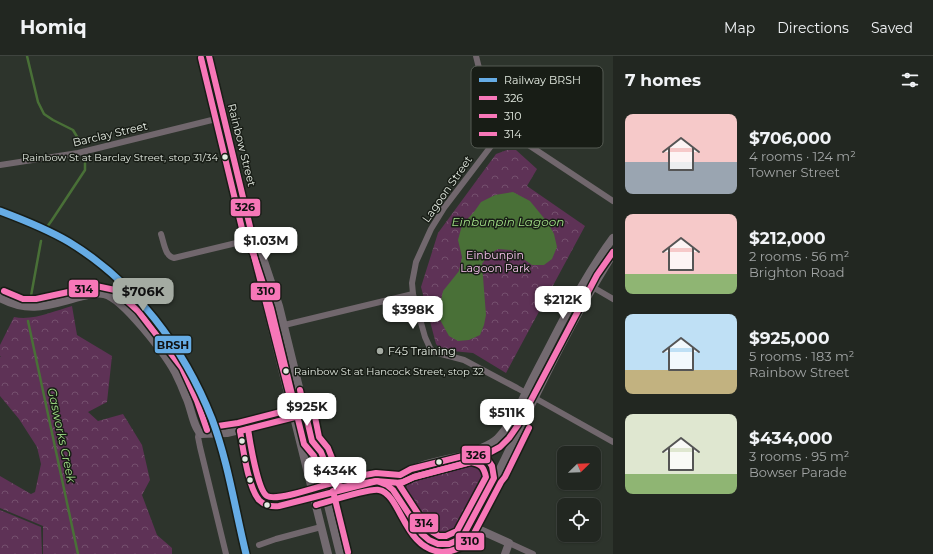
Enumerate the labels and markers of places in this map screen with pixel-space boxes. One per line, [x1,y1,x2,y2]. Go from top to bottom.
place label: Rainbow St at Barclay Street, stop 31/34 [22,151,218,164]
marker: Rainbow St at Barclay Street, stop 31/34 [220,152,230,162]
pin: $1.03M [233,227,299,261]
pin: $706K [115,278,171,312]
pin: $212K [535,286,591,320]
pin: $398K [385,296,441,330]
place label: F45 Training [388,344,456,358]
marker: F45 Training [375,346,385,356]
place label: Rainbow St at Hancock Street, stop 32 [294,365,484,378]
marker: Rainbow St at Hancock Street, stop 32 [281,366,291,376]
pin: $925K [279,393,335,427]
pin: $511K [479,399,535,433]
unlabelled marker [237,436,247,446]
unlabelled marker [240,454,250,464]
pin: $434K [307,457,363,491]
unlabelled marker [434,457,444,467]
unlabelled marker [245,475,255,485]
unlabelled marker [262,500,272,510]

